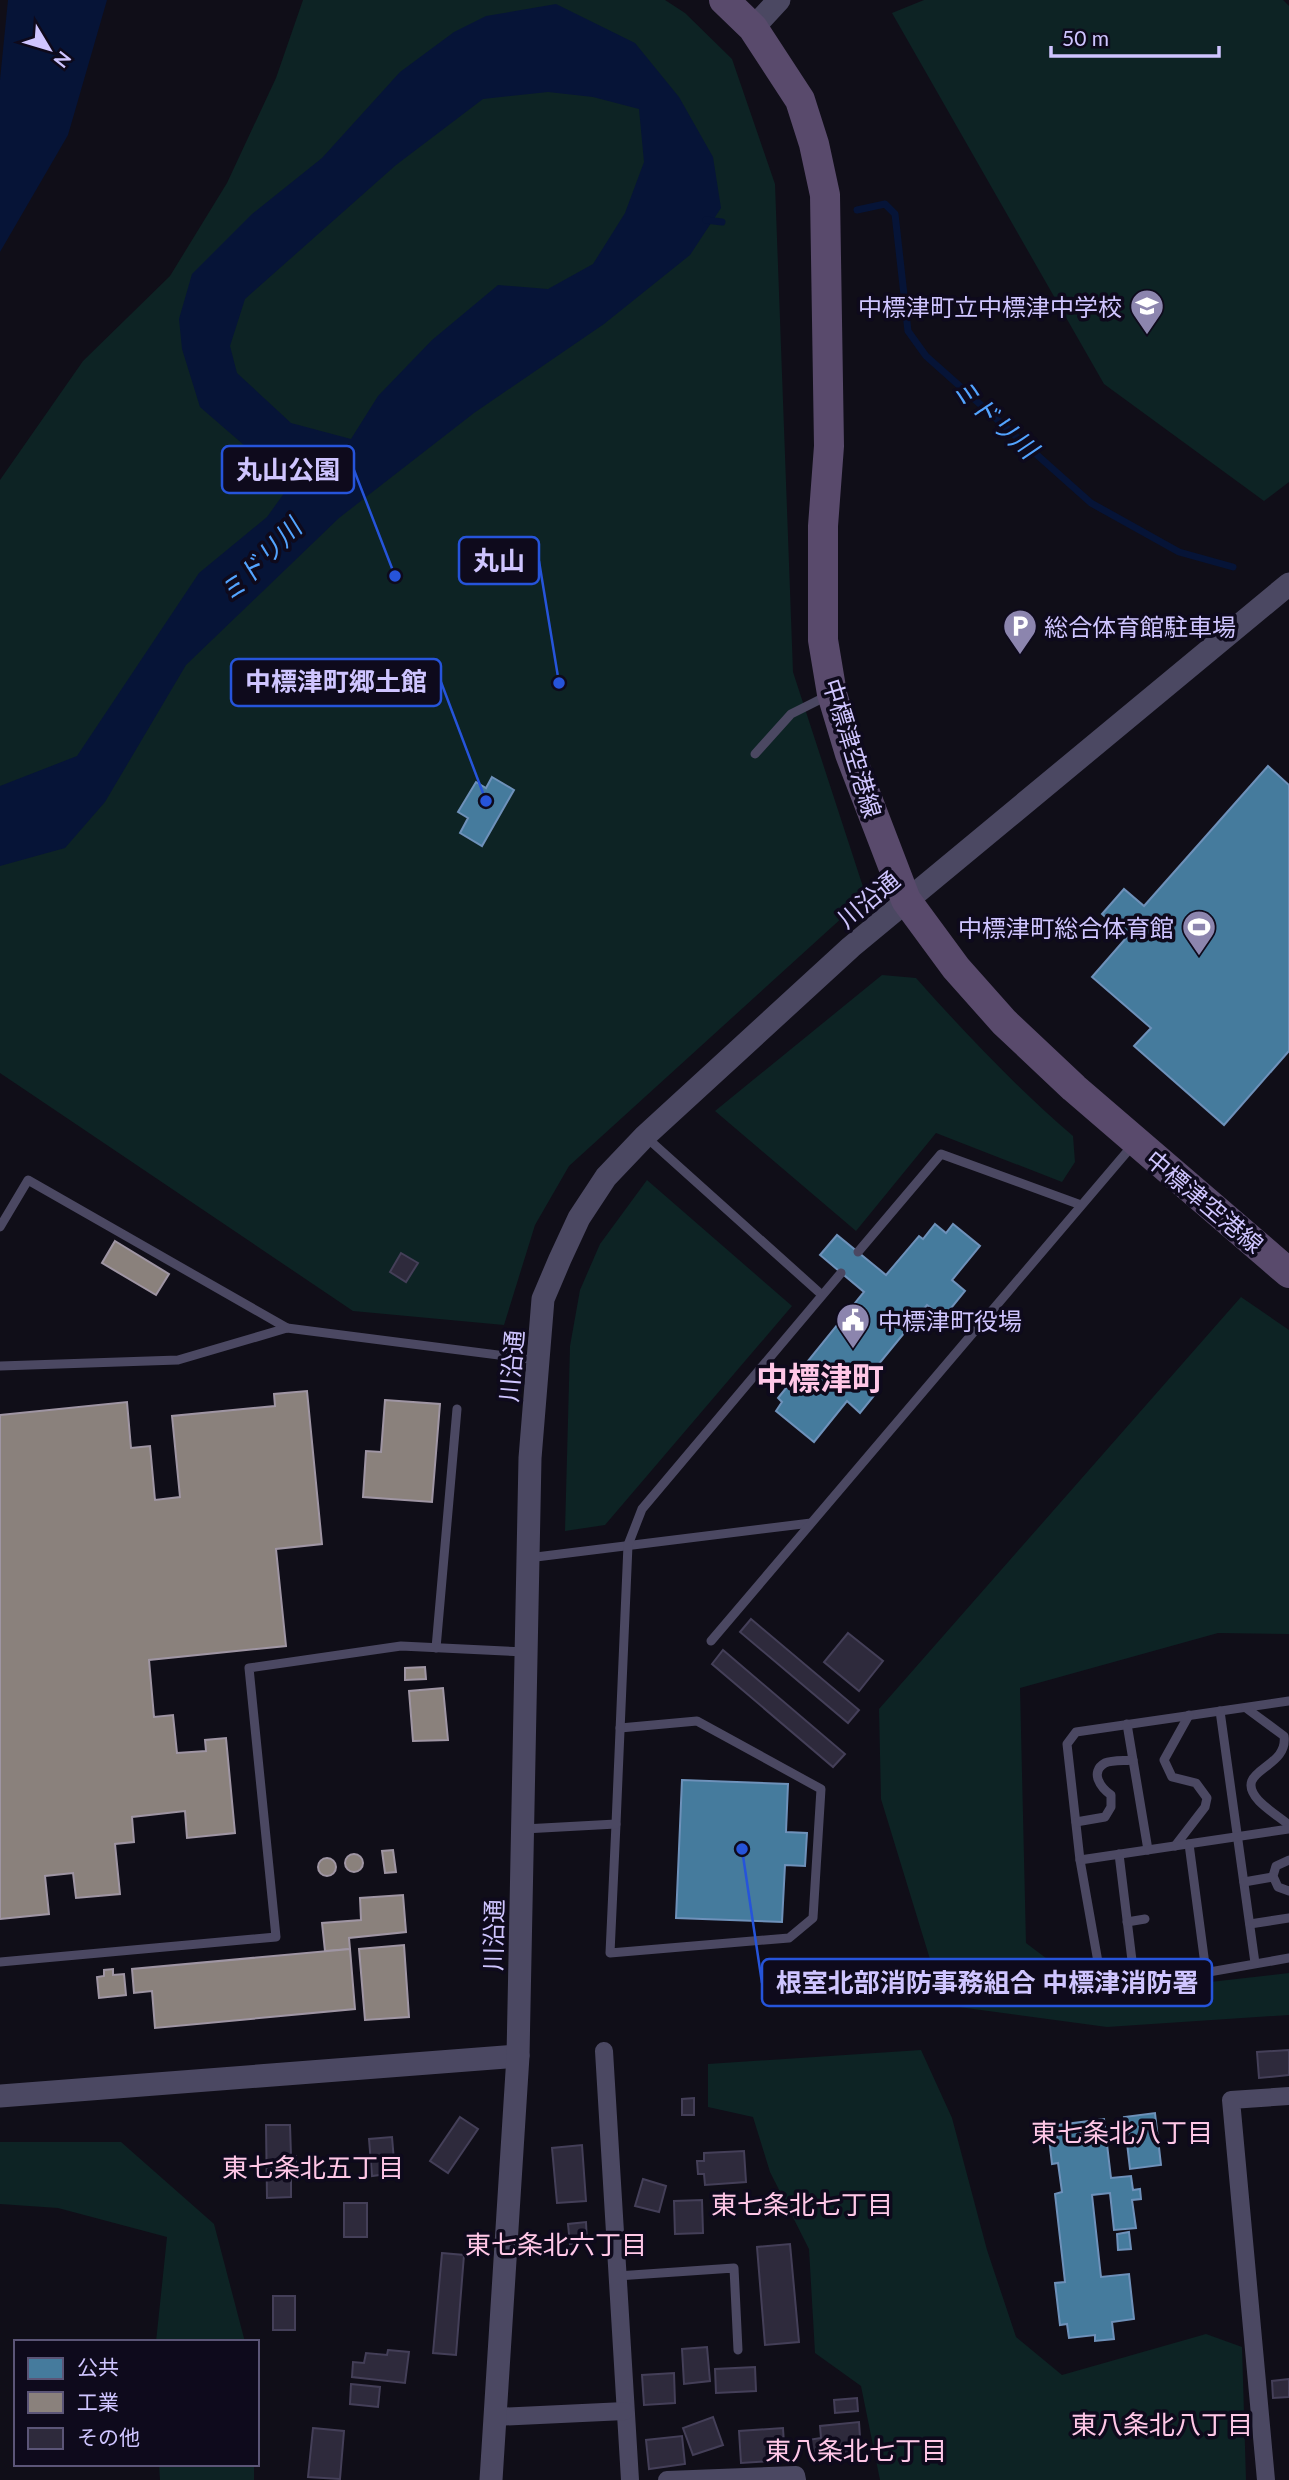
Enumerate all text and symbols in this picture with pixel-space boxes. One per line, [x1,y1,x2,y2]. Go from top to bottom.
north arrow [14,14,84,84]
scale bar [1051,14,1219,58]
text: 50 m [1062,25,1109,50]
text: N [49,47,76,73]
school or university icon: 中標津町立中標津中学校 [1128,287,1166,336]
place label: 中標津町立中標津中学校 [858,292,1122,321]
water label: ミドリ川 [946,371,1047,467]
callout: 丸山公園 [222,446,354,493]
text: 丸山公園 [236,453,340,485]
water label: ミドリ川 [212,509,310,609]
callout: 丸山 [459,537,539,584]
text: 丸山 [473,544,525,576]
parking icon: 総合体育館駐車場 [1001,607,1039,656]
place label: 総合体育館駐車場 [1044,612,1236,641]
callout: 中標津町郷土館 [231,659,441,706]
text: 中標津町郷土館 [245,665,427,697]
street label: 中標津空港線 [818,675,888,821]
street label: 川沿通 [831,865,905,933]
sports icon: 中標津町総合体育館 [1180,908,1218,957]
place label: 中標津町総合体育館 [958,913,1174,942]
street label: 中標津空港線 [1141,1144,1269,1258]
public building icon: 中標津町役場 [834,1301,872,1350]
place label: 中標津町役場 [878,1306,1022,1335]
street label: 川沿通 [493,1329,529,1403]
district label: 中標津町 [756,1358,884,1397]
street label: 川沿通 [478,1899,508,1971]
callout: 根室北部消防事務組合 中標津消防署 [762,1959,1212,2006]
text: 根室北部消防事務組合 中標津消防署 [776,1966,1198,1998]
district label: 東七条北八丁目 [1031,2116,1213,2148]
district label: 東七条北五丁目 [222,2151,404,2183]
district label: 東七条北七丁目 [711,2188,893,2220]
district label: 東七条北六丁目 [465,2228,647,2260]
legend [14,2340,259,2466]
text: 公共 [77,2354,119,2379]
text: 工業 [77,2389,119,2414]
district label: 東八条北八丁目 [1071,2408,1253,2440]
text: その他 [77,2424,140,2449]
district label: 東八条北七丁目 [765,2434,947,2466]

